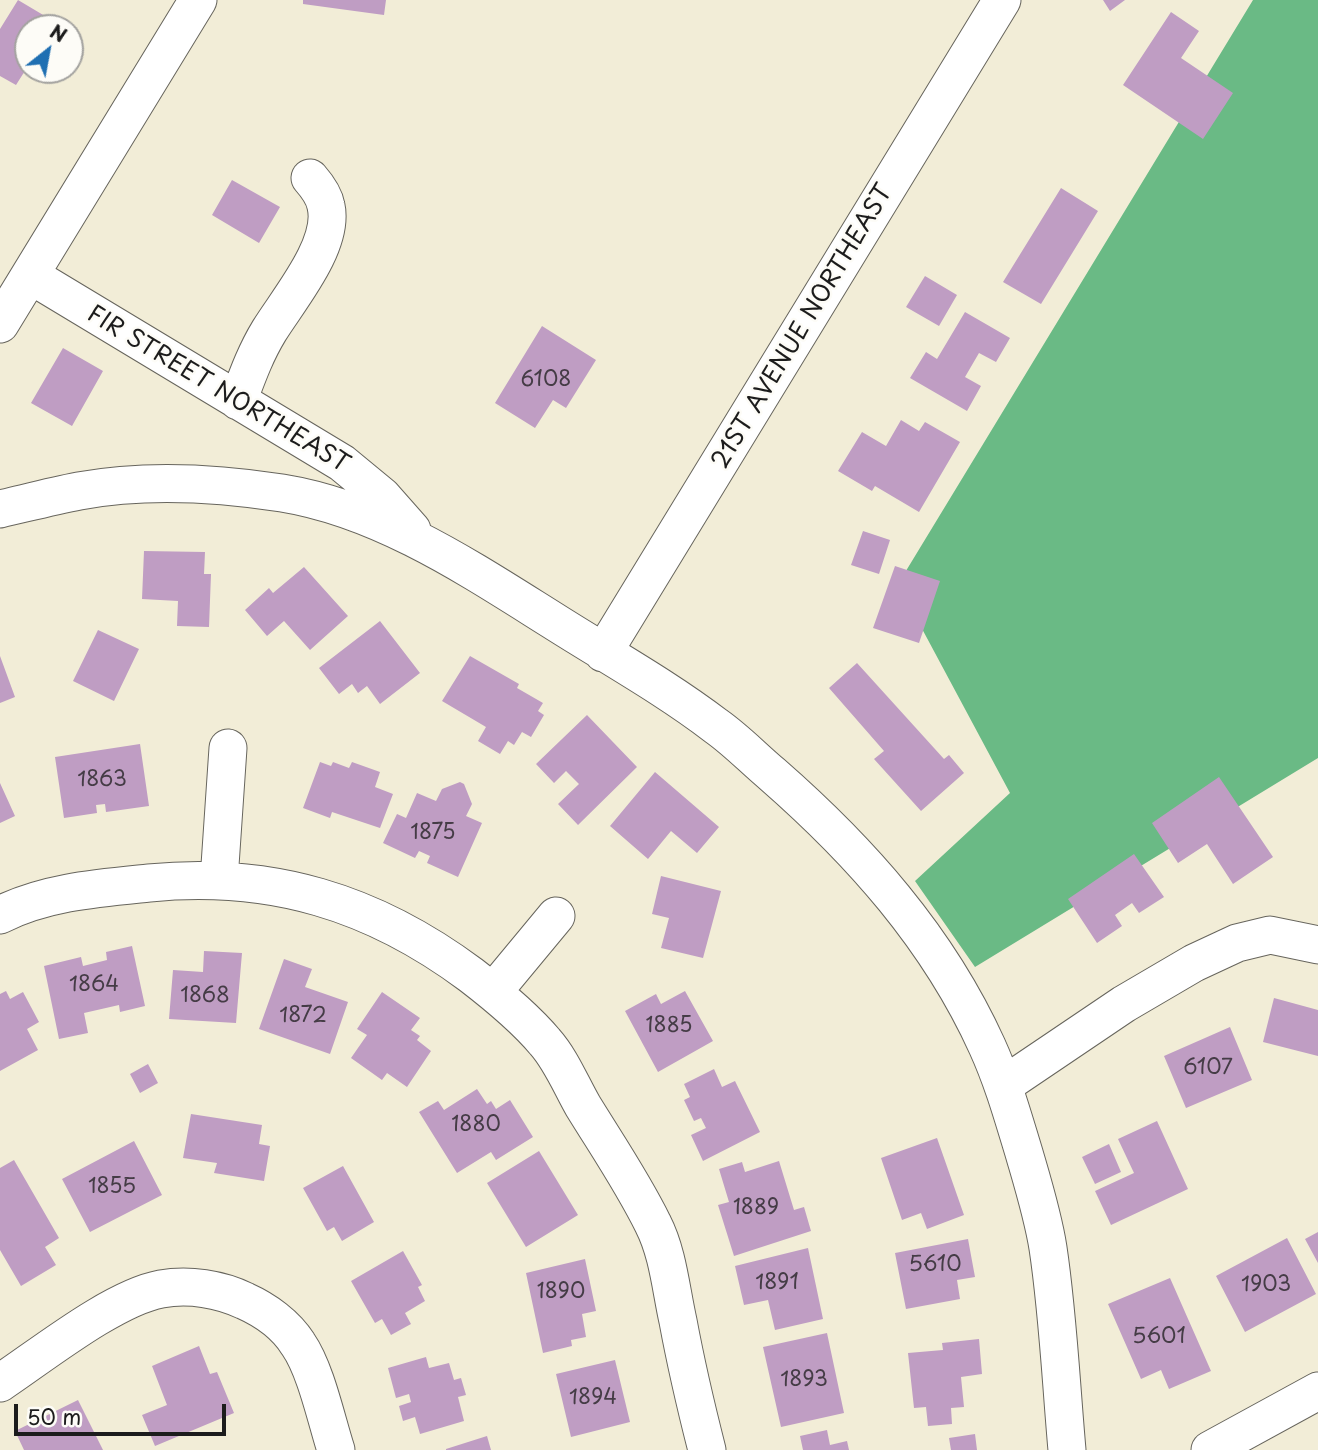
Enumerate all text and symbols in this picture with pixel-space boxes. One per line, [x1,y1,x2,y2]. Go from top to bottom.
north arrow [14,14,84,84]
text: N [45,17,72,49]
street label: 21ST AVENUE NORTHEAST [707,180,899,474]
street label: FIR STREET NORTHEAST [82,300,354,480]
house number: 6108 [521,367,571,393]
house number: 1863 [77,767,127,793]
house number: 1875 [410,820,456,846]
house number: 1864 [69,972,119,998]
house number: 1868 [180,983,230,1009]
house number: 1872 [279,1003,327,1029]
house number: 1885 [646,1013,692,1039]
house number: 6107 [1183,1055,1233,1081]
house number: 1880 [451,1112,501,1138]
house number: 1855 [88,1174,136,1200]
house number: 1889 [733,1195,779,1221]
house number: 5610 [908,1252,962,1278]
house number: 1891 [755,1270,799,1296]
house number: 1903 [1241,1272,1291,1298]
house number: 1890 [537,1279,585,1305]
house number: 5601 [1132,1324,1186,1350]
house number: 1893 [780,1367,828,1393]
house number: 1894 [569,1385,617,1411]
scale bar [18,1390,229,1434]
text: 50 m [27,1400,81,1432]

